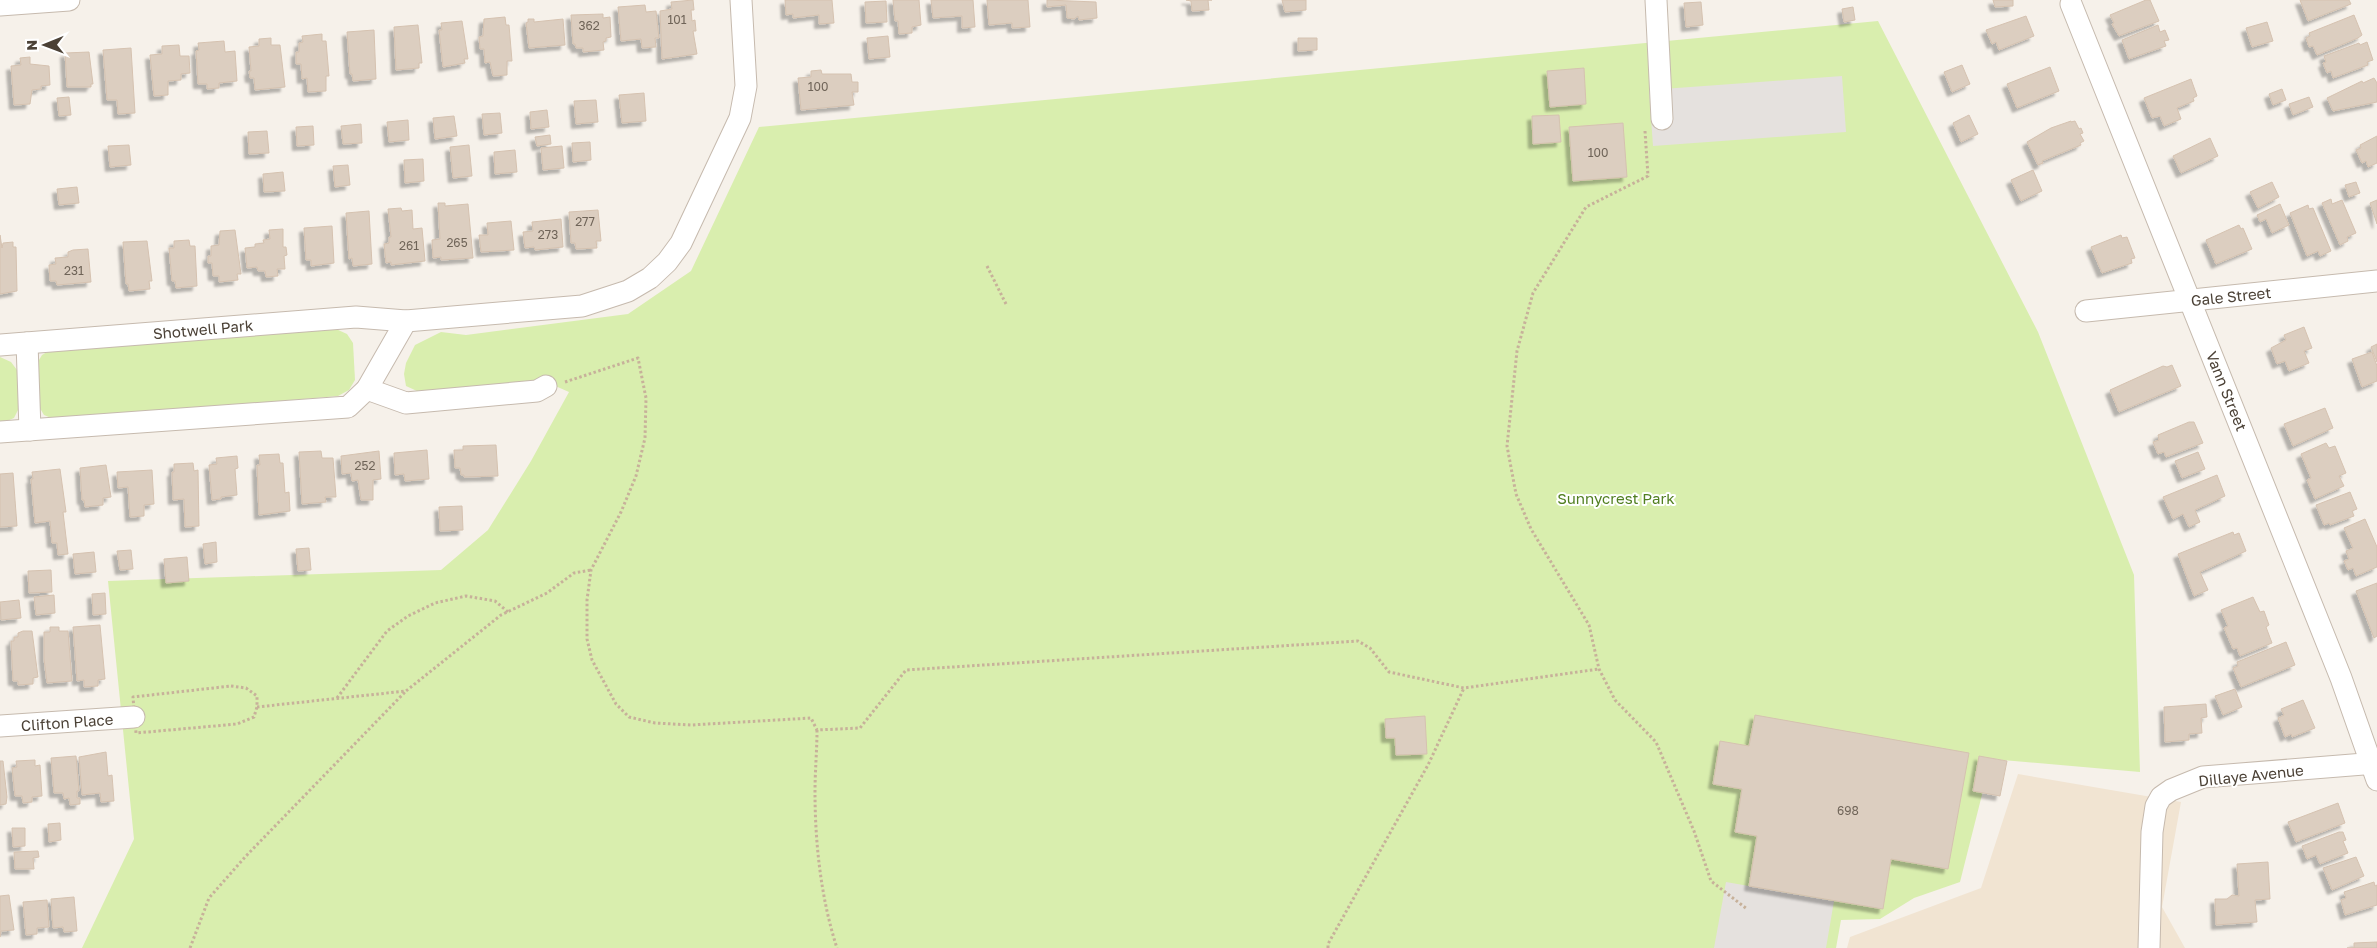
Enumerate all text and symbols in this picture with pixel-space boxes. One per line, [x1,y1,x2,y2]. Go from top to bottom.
house number: 101 [667,12,687,27]
house number: 362 [578,18,600,33]
north arrow [20,20,70,70]
text: N [23,40,40,51]
house number: 100 [808,79,828,94]
house number: 100 [1588,145,1608,160]
house number: 277 [575,214,595,229]
house number: 273 [538,227,558,242]
house number: 265 [446,235,468,250]
house number: 261 [399,238,419,253]
house number: 231 [64,263,84,278]
street label: Gale Street [2190,283,2272,309]
street label: Shotwell Park [152,316,254,342]
street label: Vann Street [2203,349,2251,433]
house number: 252 [355,458,375,473]
park label: Sunnycrest Park [1557,489,1675,507]
street label: Clifton Place [20,710,114,734]
street label: Dillaye Avenue [2197,760,2305,789]
house number: 698 [1837,803,1859,818]

